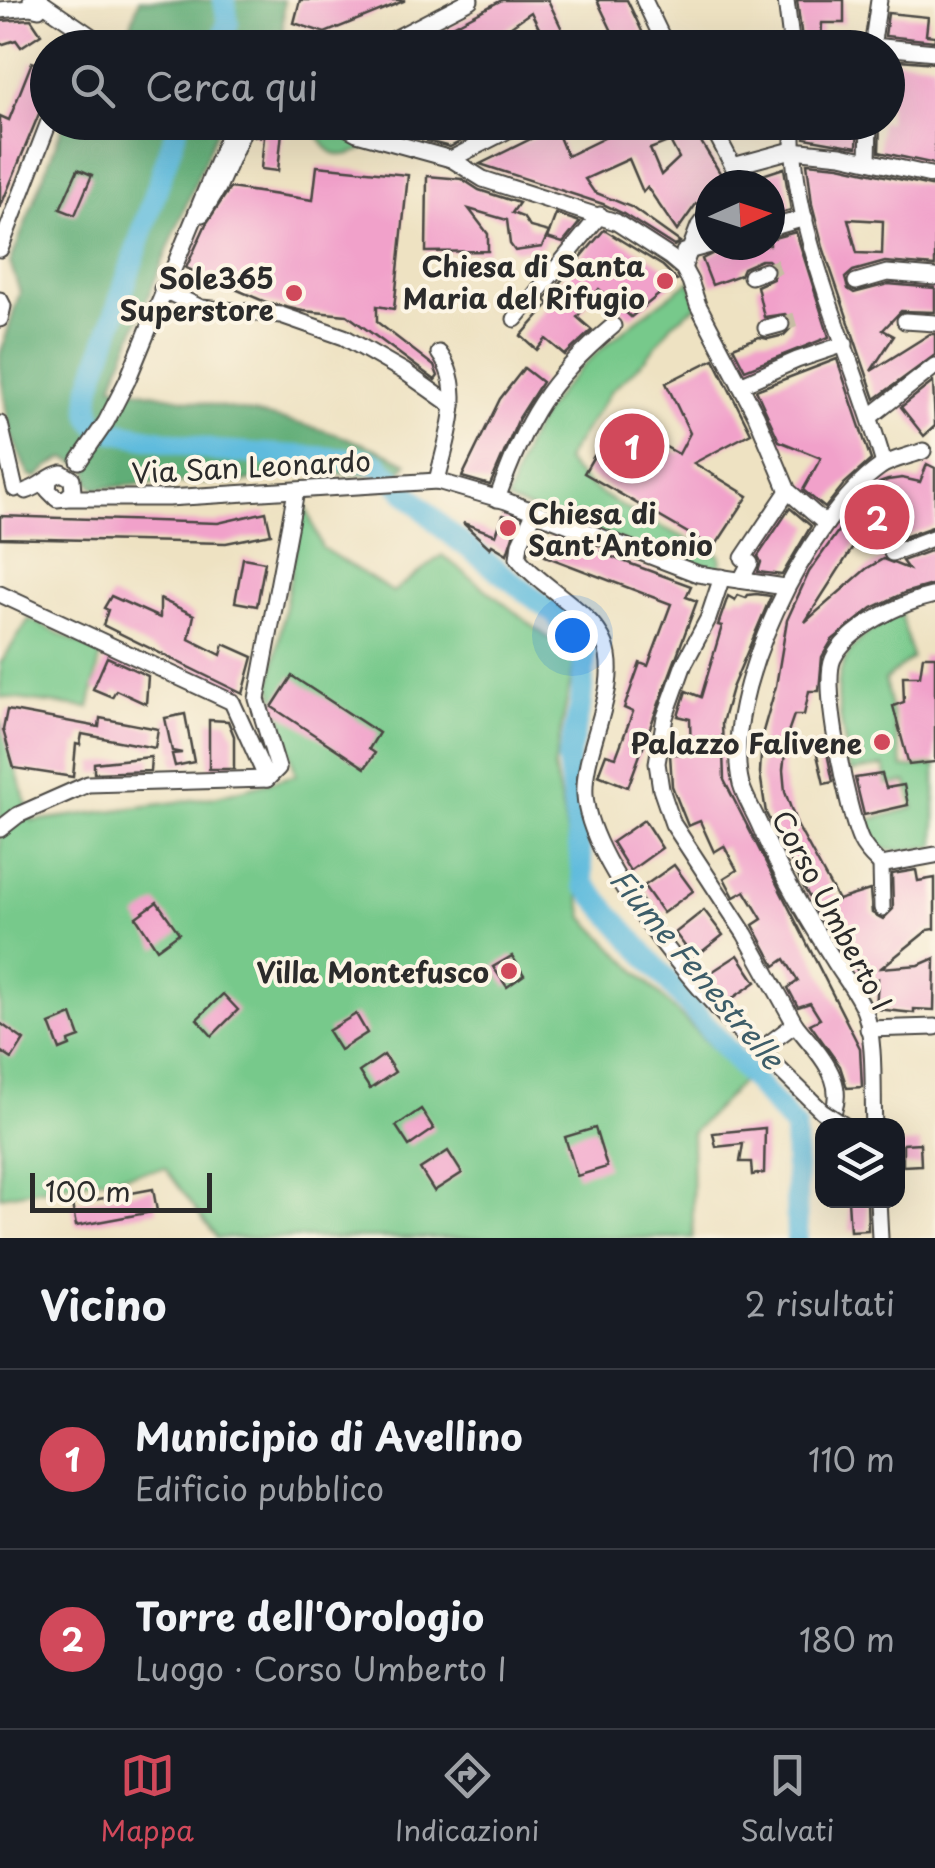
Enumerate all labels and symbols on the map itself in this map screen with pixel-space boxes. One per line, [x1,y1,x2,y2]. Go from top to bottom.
north arrow [695,170,785,260]
place label: Chiesa di Santa Maria del Rifugio [403,244,645,319]
place label: Sole365 Superstore [120,256,274,331]
marker: Chiesa di Santa Maria del Rifugio [654,270,676,292]
marker: Sole365 Superstore [283,282,305,304]
pin: 1 [600,408,664,484]
street label: Via San Leonardo [130,438,372,494]
pin: 2 [844,480,910,554]
place label: Chiesa di Sant'Antonio [528,491,713,566]
marker: Chiesa di Sant'Antonio [497,517,519,539]
your location [547,610,598,661]
place label: Palazzo Falivene [631,721,862,764]
marker: Palazzo Falivene [871,731,893,753]
street label: Corso Umberto I [762,802,904,1018]
water label: Fiume Fenestrelle [600,858,797,1079]
place label: Villa Montefusco [256,950,489,993]
marker: Villa Montefusco [498,960,520,982]
scale bar [30,1168,212,1212]

